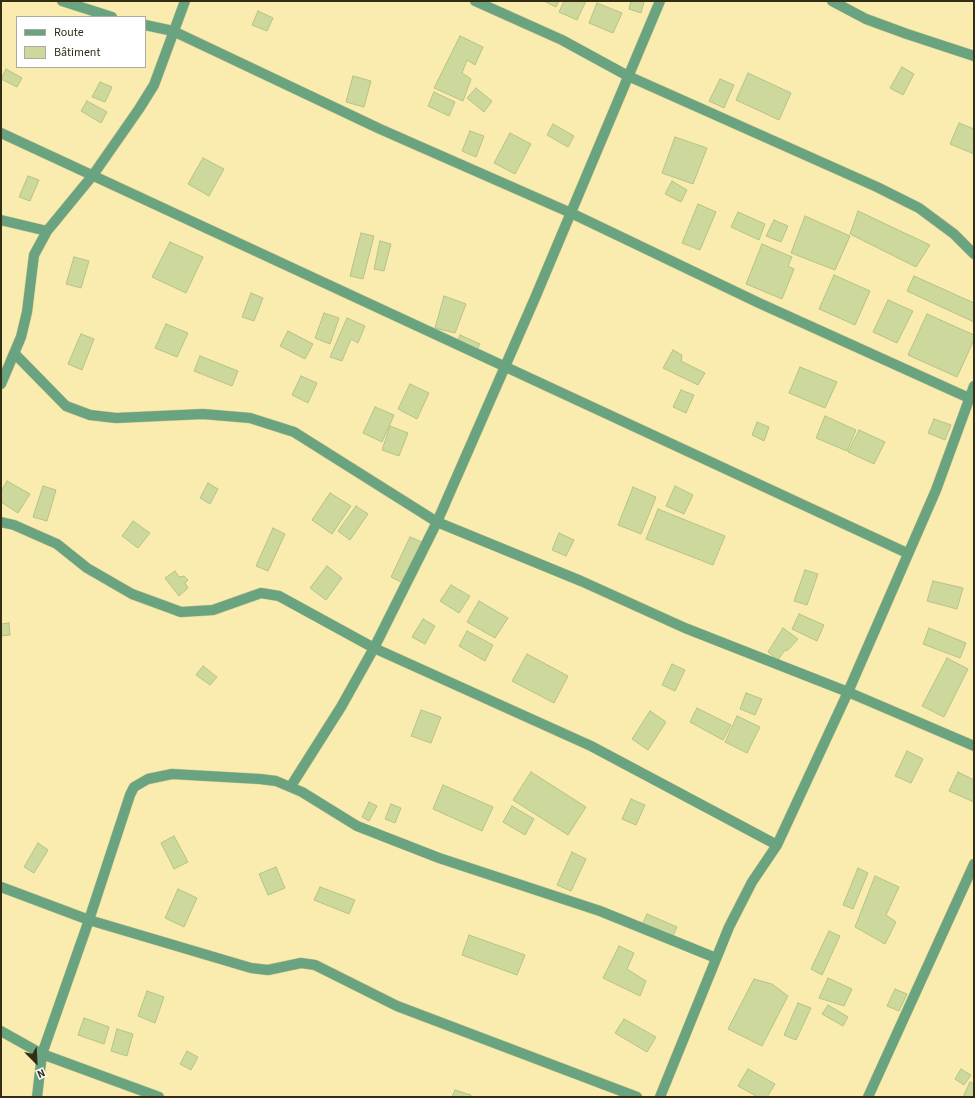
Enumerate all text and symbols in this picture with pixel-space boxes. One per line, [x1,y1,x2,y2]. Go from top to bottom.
legend [16,16,146,68]
text: Route [54,24,84,41]
text: Bâtiment [54,44,100,61]
north arrow [16,1042,56,1082]
text: N [35,1065,47,1082]

